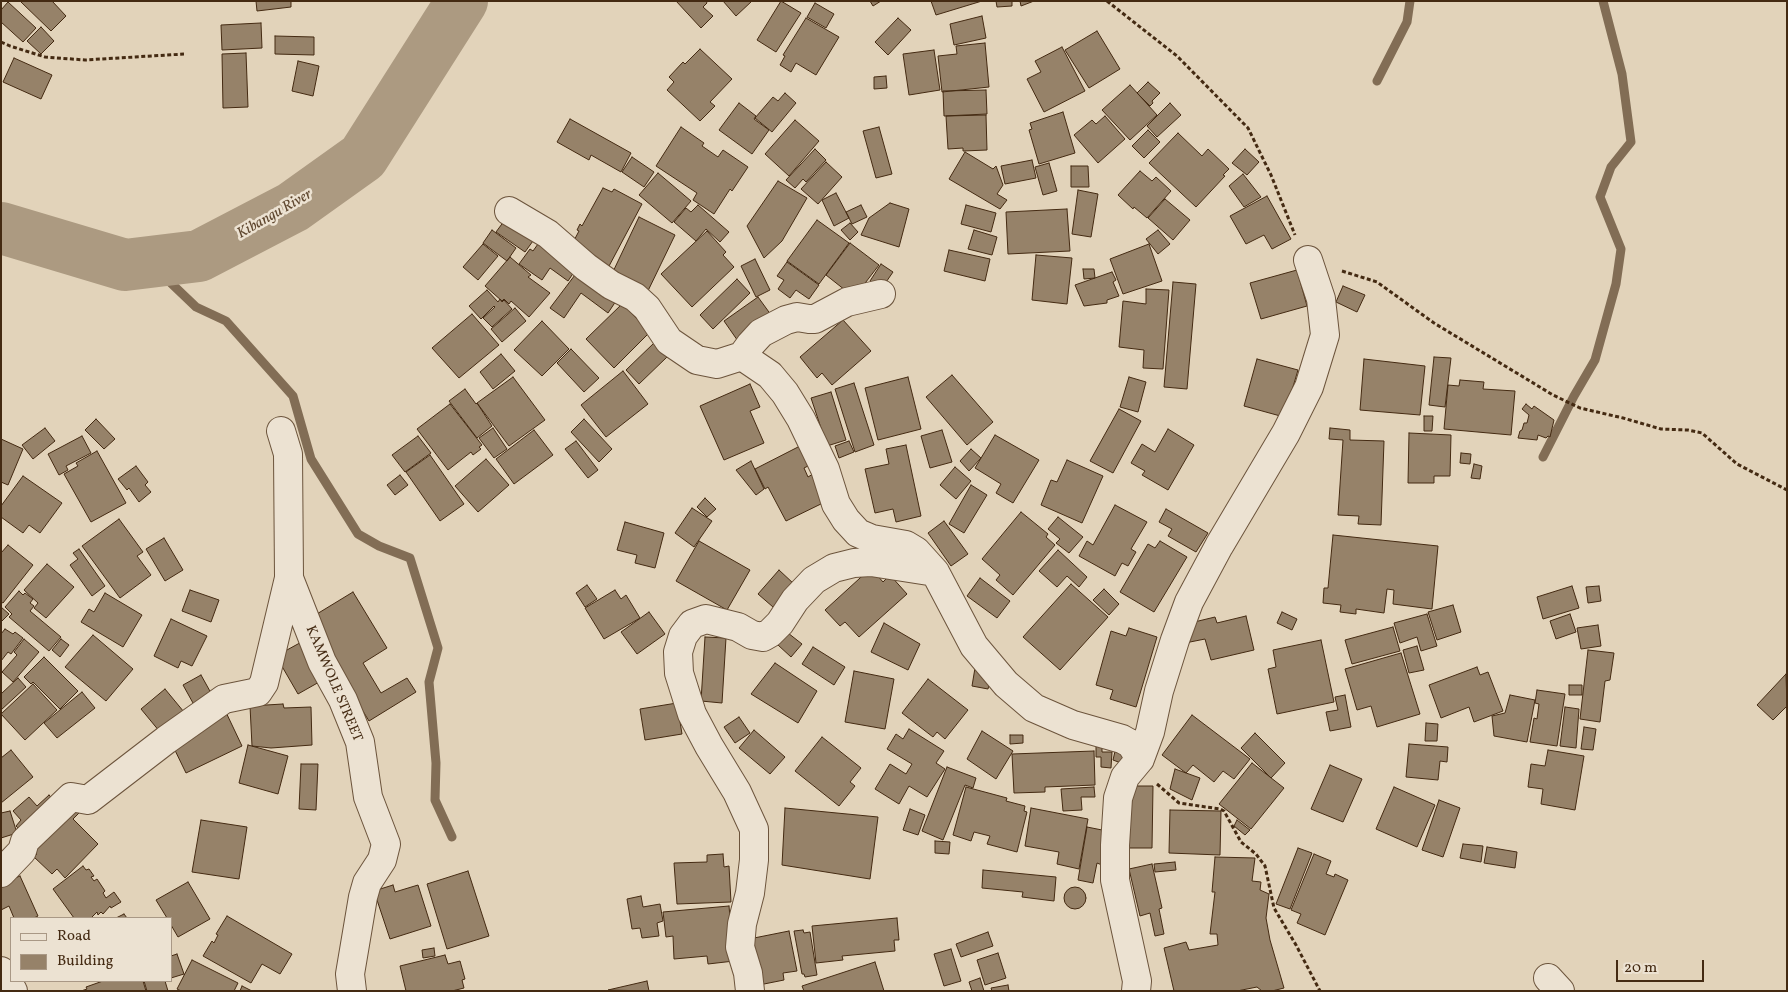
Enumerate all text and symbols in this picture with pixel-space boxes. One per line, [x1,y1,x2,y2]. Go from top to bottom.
water label: Kibangu River [234,186,316,244]
street label: KAMWOLE STREET [301,623,365,745]
legend [10,917,172,982]
text: Road [57,926,91,947]
scale bar [1618,950,1706,982]
text: Building [57,951,113,972]
text: 20 m [1624,958,1657,979]

